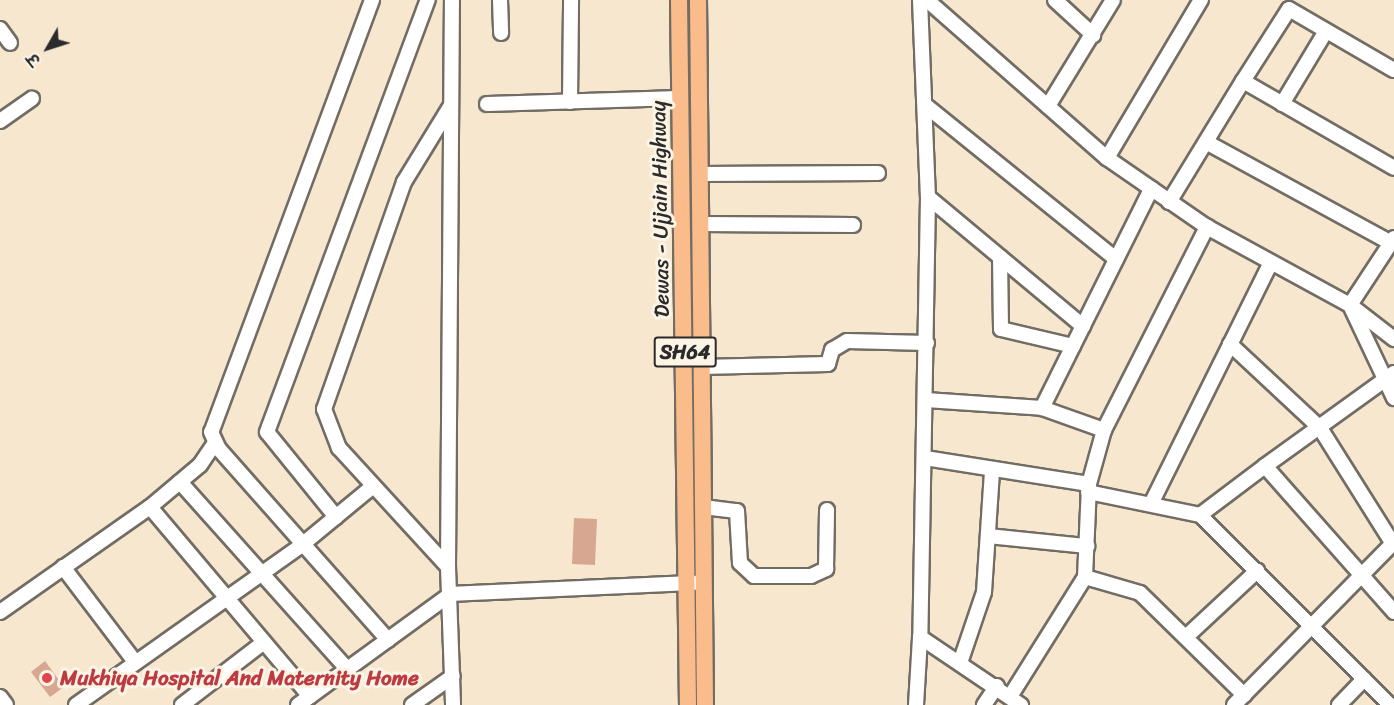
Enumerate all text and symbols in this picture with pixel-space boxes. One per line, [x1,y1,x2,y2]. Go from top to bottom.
north arrow [18,18,78,78]
text: उ [19,46,48,73]
street label: Dewas - Ujjain Highway [646,100,674,318]
road number: SH64 [654,335,716,369]
place label: Mukhiya Hospital And Maternity Home [60,665,419,691]
marker: Mukhiya Hospital And Maternity Home [38,669,56,687]

